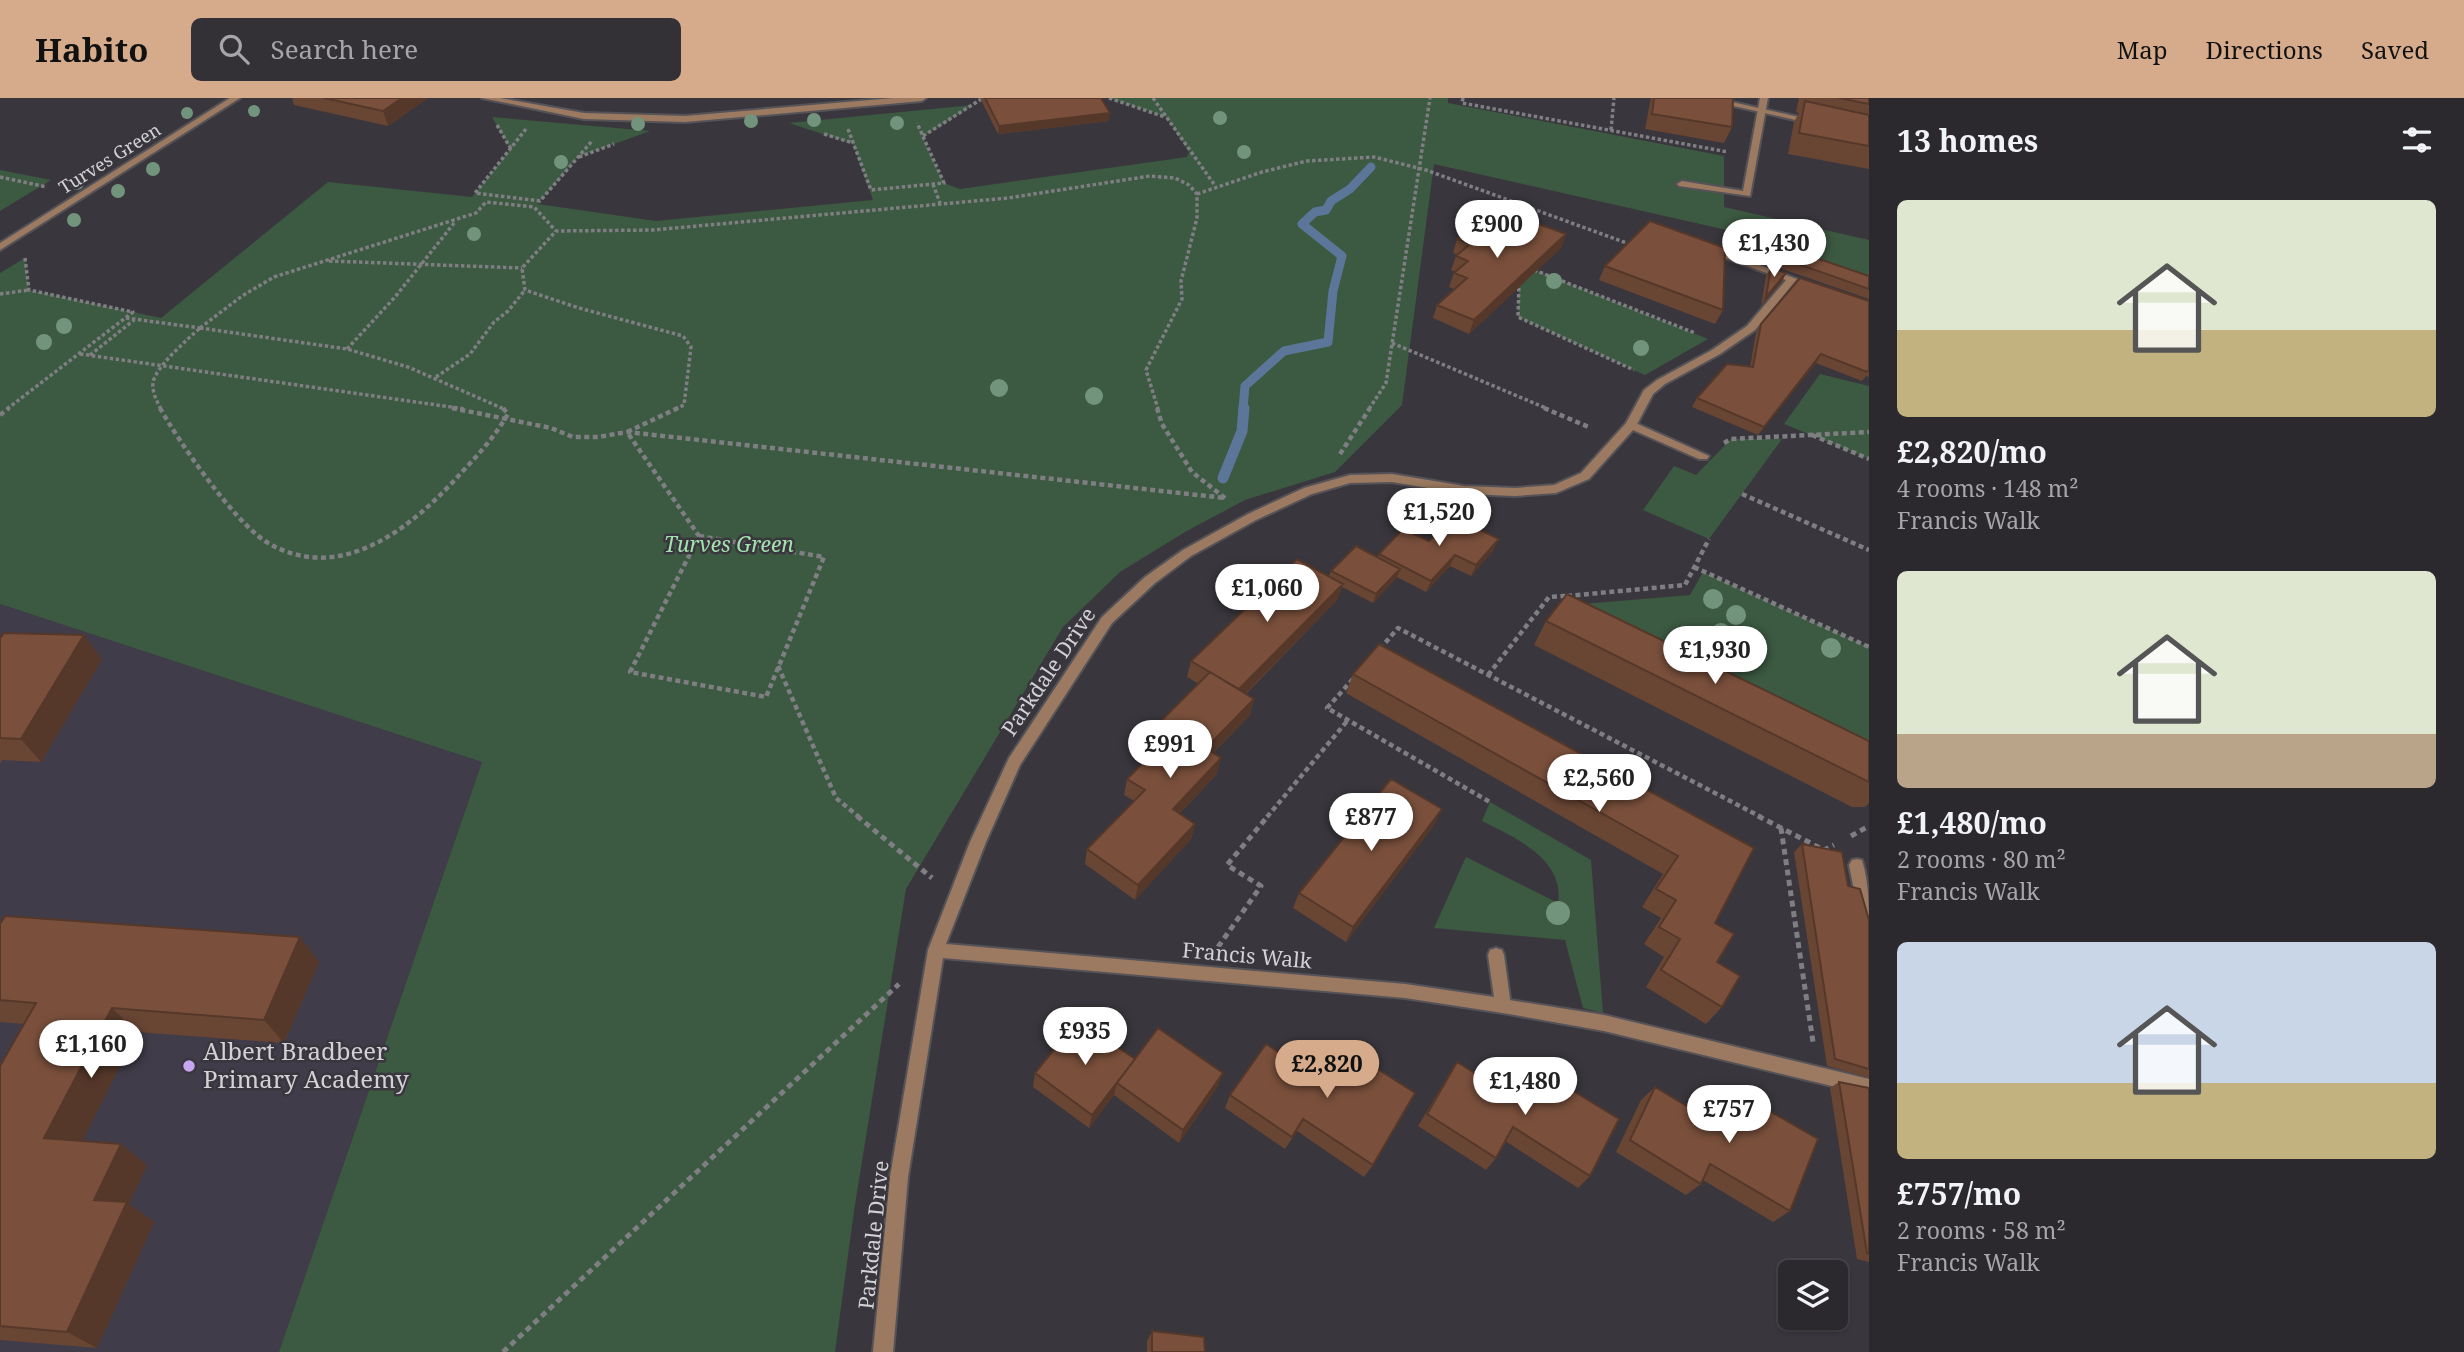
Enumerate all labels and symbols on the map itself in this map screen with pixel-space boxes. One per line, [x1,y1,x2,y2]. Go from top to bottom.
street label: Turves Green [54,117,165,199]
pin: £900 [1456,200,1538,260]
pin: £1,430 [1717,220,1831,279]
pin: £1,520 [1382,489,1496,548]
park label: Turves Green [664,530,794,558]
pin: £1,060 [1210,564,1324,624]
street label: Parkdale Drive [995,602,1102,741]
pin: £1,930 [1658,626,1772,686]
pin: £991 [1129,720,1211,780]
pin: £2,560 [1542,754,1656,814]
pin: £877 [1330,794,1412,853]
street label: Francis Walk [1181,935,1314,975]
pin: £935 [1044,1007,1126,1067]
pin: £1,160 [34,1020,148,1080]
place label: Albert Bradbeer Primary Academy [203,1034,409,1095]
pin: £2,820 [1270,1040,1384,1100]
marker: Albert Bradbeer Primary Academy [181,1058,197,1074]
pin: £1,480 [1468,1058,1582,1117]
pin: £757 [1688,1086,1770,1145]
street label: Parkdale Drive [851,1159,895,1311]

